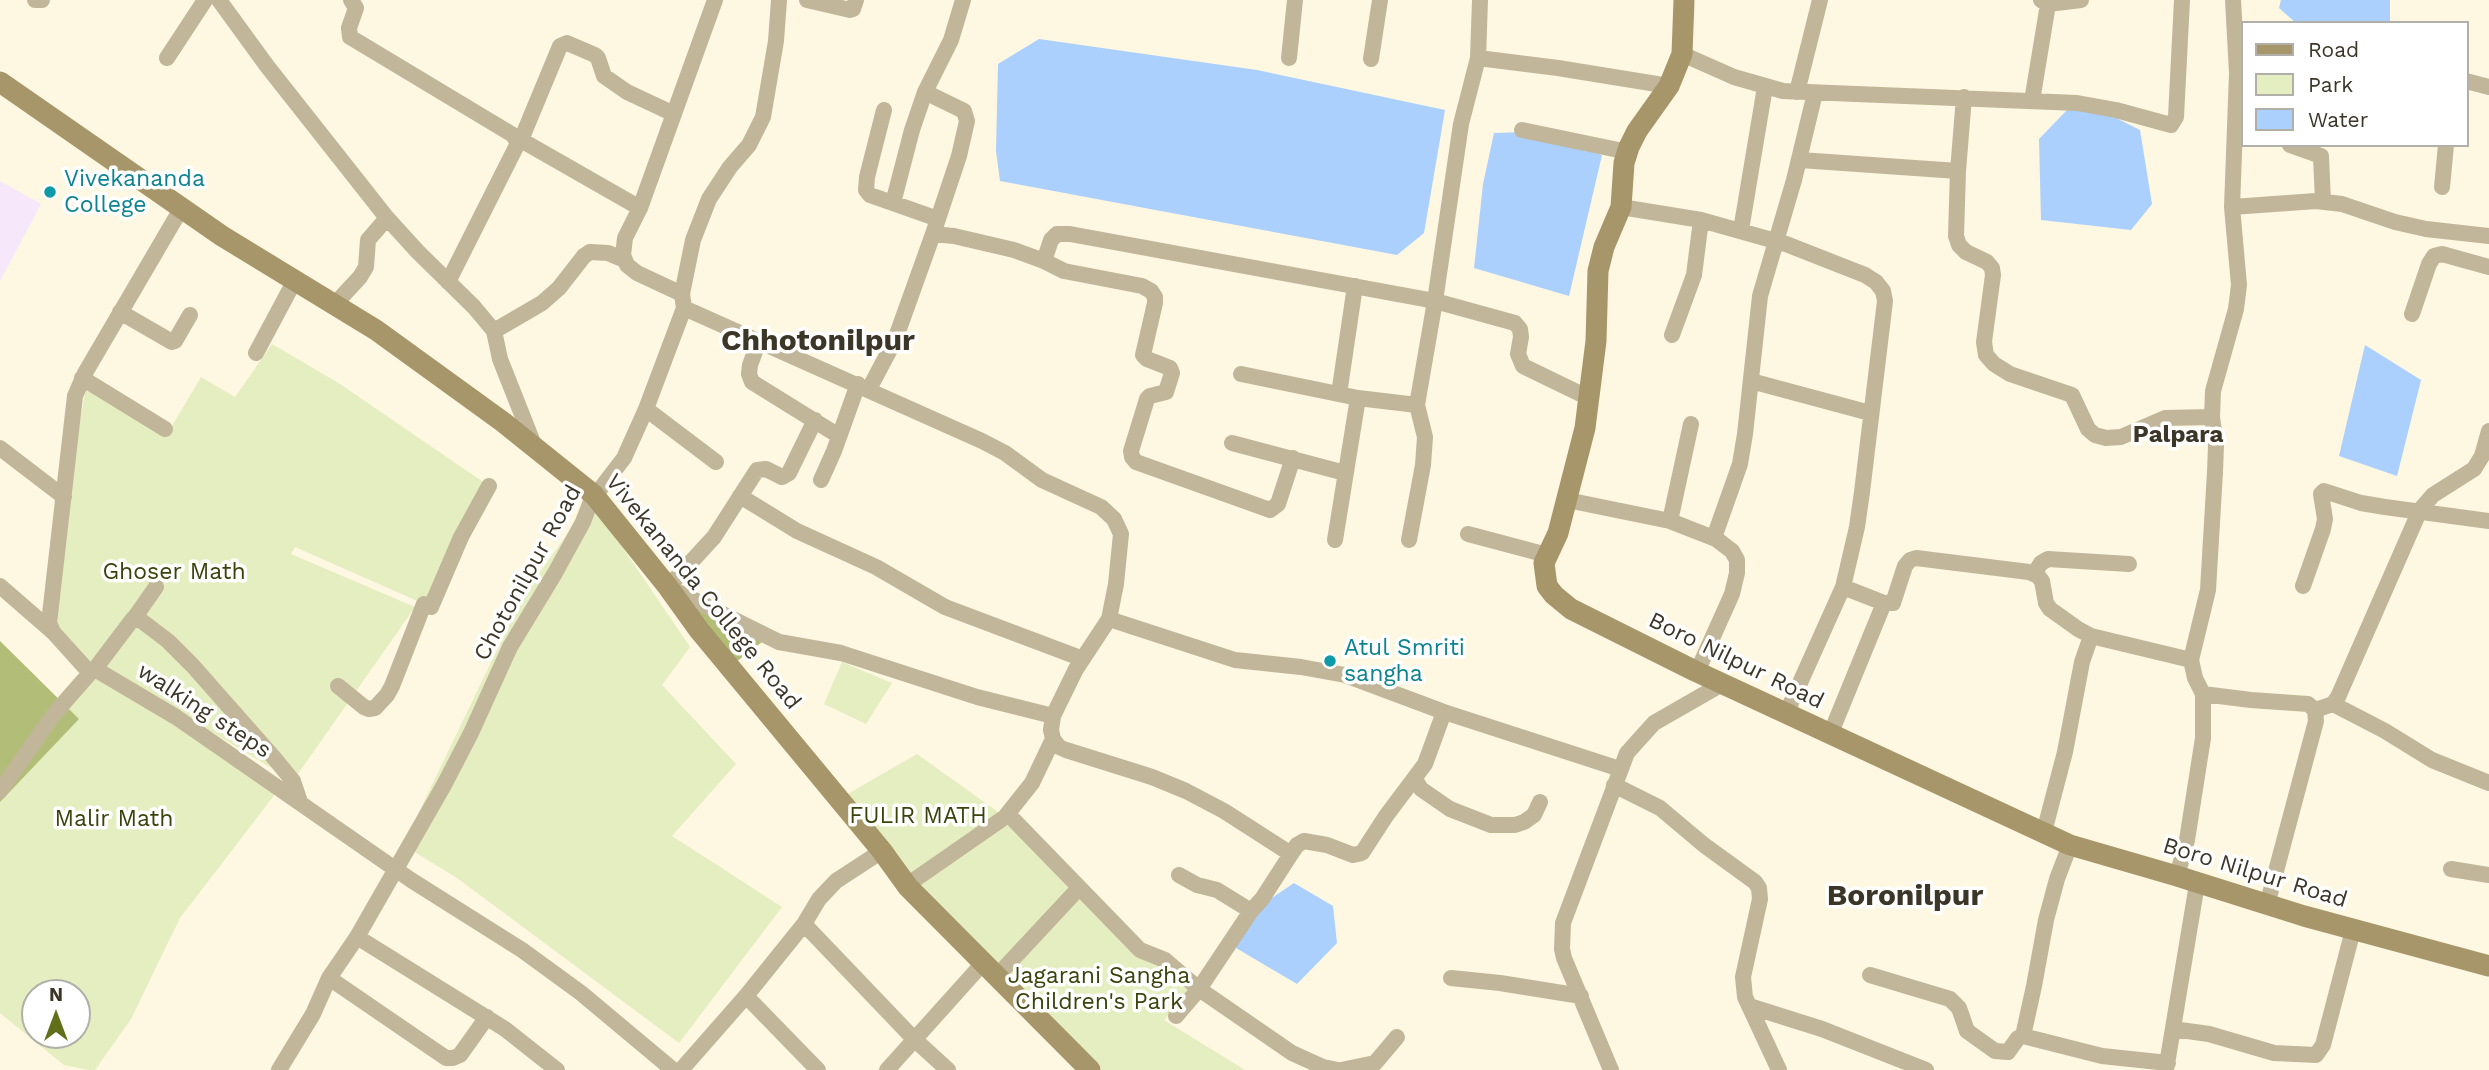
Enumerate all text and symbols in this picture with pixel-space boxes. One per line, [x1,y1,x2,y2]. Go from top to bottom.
legend [2240,21,2468,147]
text: Road [2308,37,2359,62]
text: Park [2308,72,2353,97]
text: Water [2308,107,2368,132]
place label: Vivekananda College [64,165,205,219]
marker: Vivekananda College [42,184,58,200]
district label: Chhotonilpur [721,323,915,359]
district label: Palpara [2133,421,2223,449]
street label: Vivekananda College Road [599,469,807,715]
street label: Chotonilpur Road [468,480,588,666]
park label: Ghoser Math [102,558,246,586]
street label: Boro Nilpur Road [1644,607,1828,715]
place label: Atul Smriti sangha [1344,634,1465,688]
marker: Atul Smriti sangha [1322,653,1338,669]
street label: walking steps [132,657,276,765]
park label: FULIR MATH [849,802,987,830]
park label: Malir Math [55,805,173,833]
street label: Boro Nilpur Road [2159,832,2351,914]
district label: Boronilpur [1827,878,1983,914]
park label: Jagarani Sangha Children's Park [1008,962,1190,1016]
north arrow [21,979,91,1049]
text: N [49,983,63,1006]

